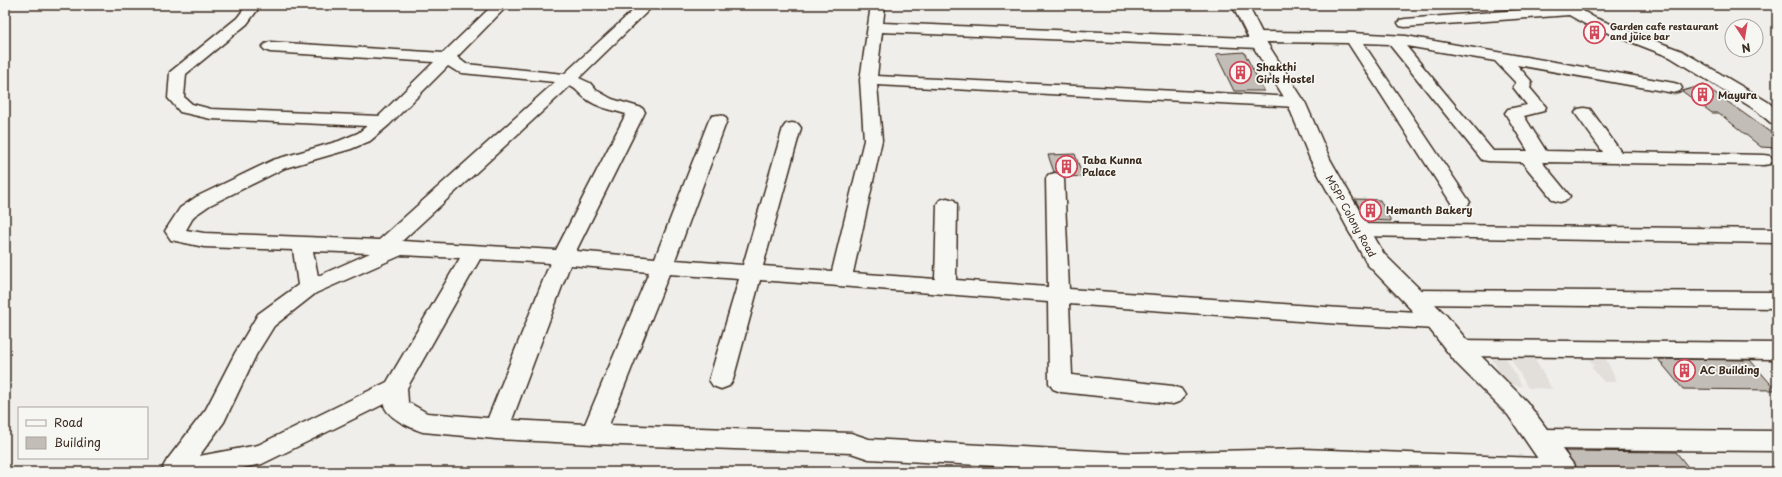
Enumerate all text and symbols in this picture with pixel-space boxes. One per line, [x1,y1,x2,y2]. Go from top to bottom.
north arrow [1724,18,1764,58]
building icon: Garden cafe restaurant and juice bar [1582,19,1608,45]
place label: Garden cafe restaurant and juice bar [1610,19,1719,43]
text: N [1740,39,1752,58]
place label: Shakthi Girls Hostel [1256,59,1314,86]
building icon: Shakthi Girls Hostel [1227,60,1253,86]
building icon: Mayura [1689,82,1715,108]
place label: Mayura [1718,87,1758,102]
place label: Taba Kunna Palace [1082,152,1142,179]
building icon: Taba Kunna Palace [1053,153,1079,179]
street label: MSPP Colony Road [1323,172,1380,260]
building icon: Hemanth Bakery [1357,197,1383,223]
place label: Hemanth Bakery [1386,202,1472,217]
building icon: AC Building [1671,357,1697,383]
place label: AC Building [1700,362,1759,377]
legend [18,407,148,459]
text: Road [54,413,83,431]
text: Building [54,433,101,451]

